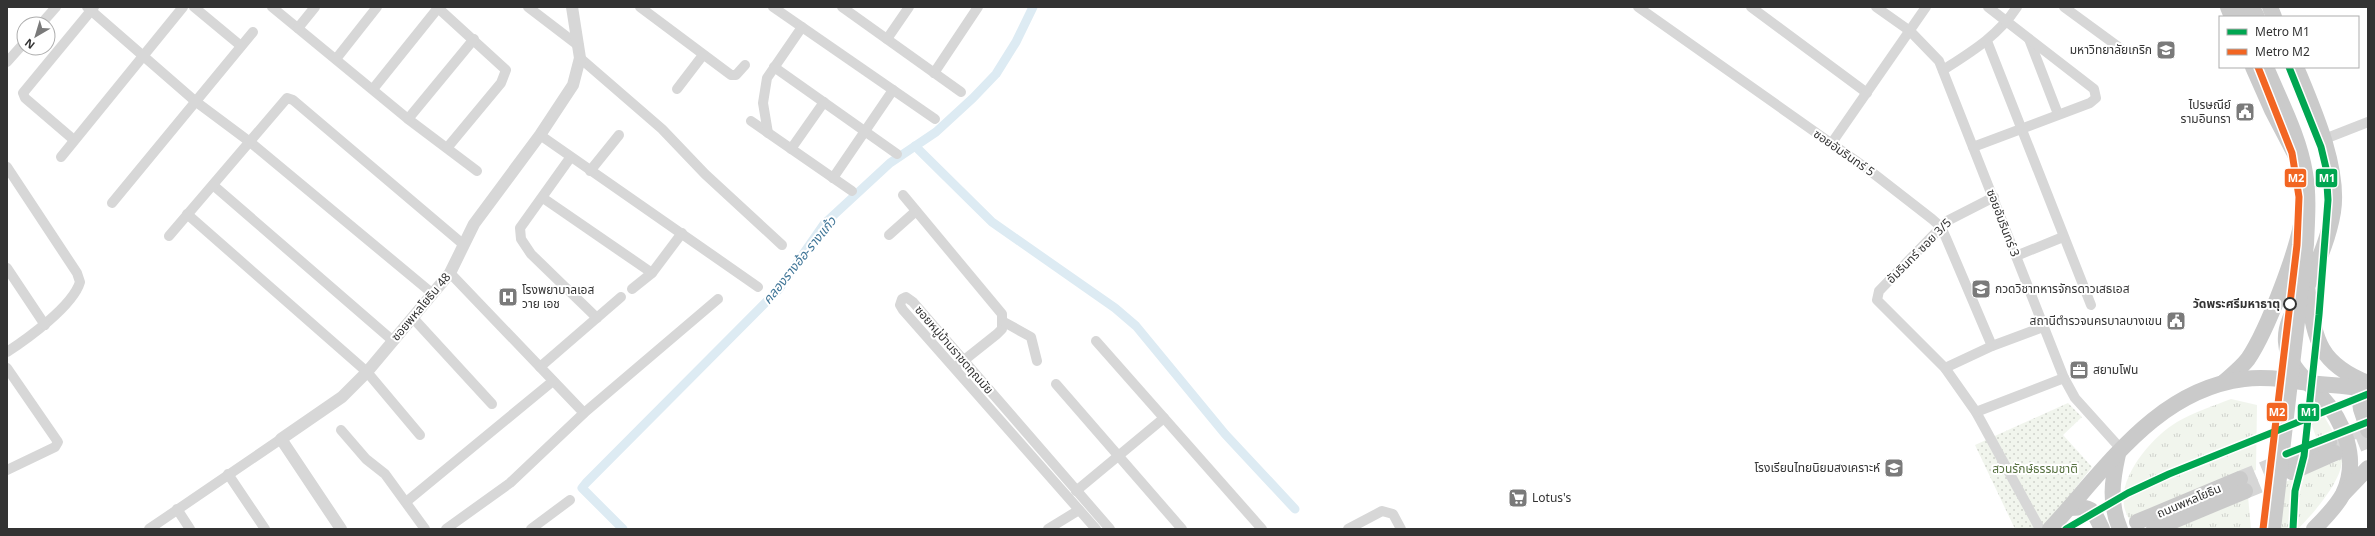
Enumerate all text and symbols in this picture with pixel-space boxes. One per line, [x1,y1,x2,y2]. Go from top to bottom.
north arrow [16,16,56,56]
legend [2219,16,2359,68]
text: Metro M1 [2255,23,2310,40]
text: N [21,36,38,53]
school or university icon: มหาวิทยาลัยเกริก [2155,39,2177,61]
place label: มหาวิทยาลัยเกริก [2070,41,2152,58]
text: Metro M2 [2255,43,2310,60]
place label: ไปรษณีย์ รามอินทรา [2181,96,2231,127]
public building icon: ไปรษณีย์ รามอินทรา [2234,101,2256,123]
street label: ซอยอัมรินทร์ 5 [1810,125,1878,180]
line badge: M2 [2284,168,2307,188]
line badge: M1 [2315,168,2338,188]
text: M2 [2288,170,2304,185]
text: M1 [2319,170,2335,185]
street label: ซอยอัมรินทร์ 3 [1983,186,2024,259]
water label: คลองรางอ้อ-รางแก้ว [758,212,840,307]
street label: อัมรินทร์ ซอย 3/5 [1882,214,1955,287]
street label: ซอยพหลโยธิน 48 [387,269,454,344]
school or university icon: กวดวิชาทหารจักรดาวเสธเอส [1970,278,1992,300]
place label: กวดวิชาทหารจักรดาวเสธเอส [1995,280,2130,297]
place label: โรงพยาบาลเอส วาย เอช [522,281,594,312]
hospital icon: โรงพยาบาลเอส วาย เอช [497,286,519,308]
place label: วัดพระศรีมหาธาตุ [2193,295,2280,312]
marker: วัดพระศรีมหาธาตุ [2283,297,2297,311]
street label: ซอยหมู่บ้านราชตฤณมัย [911,302,998,398]
public building icon: สถานีตำรวจนครบาลบางเขน [2165,310,2187,332]
place label: สถานีตำรวจนครบาลบางเขน [2030,312,2162,329]
office icon: สยามโฟน [2068,359,2090,381]
place label: สยามโฟน [2093,361,2138,378]
line badge: M2 [2266,402,2288,422]
line badge: M1 [2297,403,2320,422]
text: M2 [2269,404,2285,419]
text: M1 [2301,404,2317,419]
school or university icon: โรงเรียนไทยนิยมสงเคราะห์ [1883,457,1905,479]
place label: โรงเรียนไทยนิยมสงเคราะห์ [1755,459,1880,476]
park label: สวนรักษ์ธรรมชาติ [1992,460,2078,477]
street label: ถนนพหลโยธิน [2154,479,2224,522]
supermarket icon: Lotus's [1507,487,1529,509]
place label: Lotus's [1532,489,1571,506]

